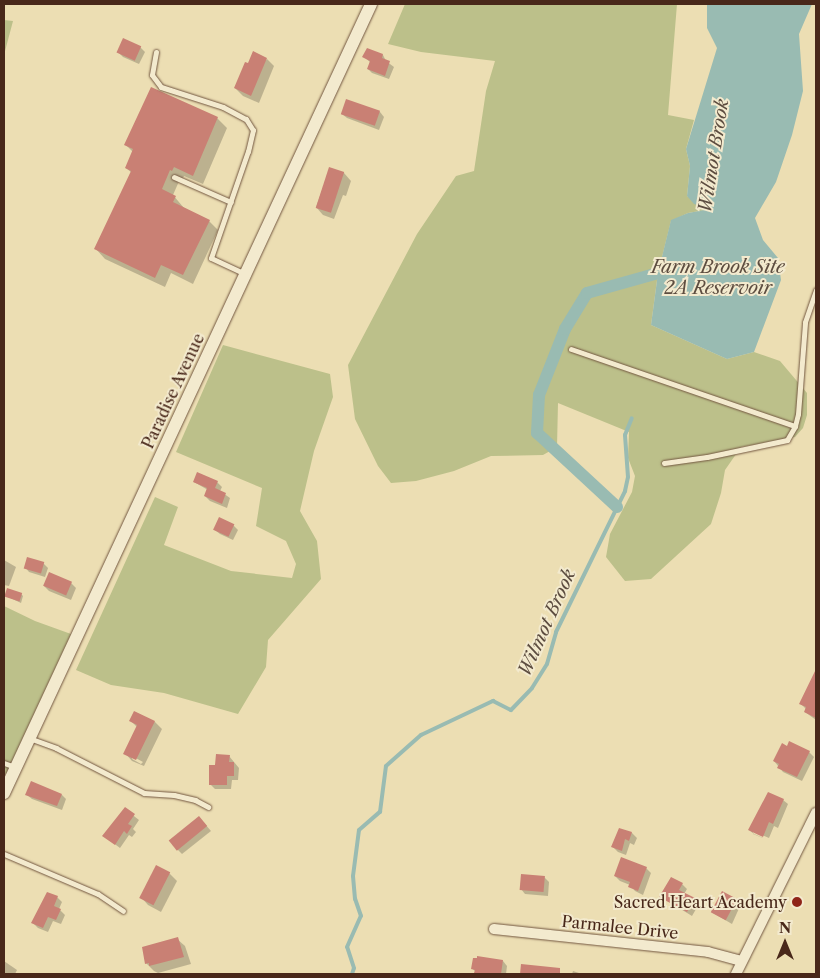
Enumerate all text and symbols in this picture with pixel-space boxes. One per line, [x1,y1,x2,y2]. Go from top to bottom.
water label: Wilmot Brook [694,98,734,214]
water label: Farm Brook Site 2A Reservoir [651,257,785,300]
street label: Paradise Avenue [138,330,208,452]
water label: Wilmot Brook [514,566,580,680]
place label: Sacred Heart Academy [613,892,787,912]
marker: Sacred Heart Academy [791,896,803,908]
street label: Parmalee Drive [561,911,679,943]
north arrow [760,918,810,968]
text: N [779,919,791,937]

